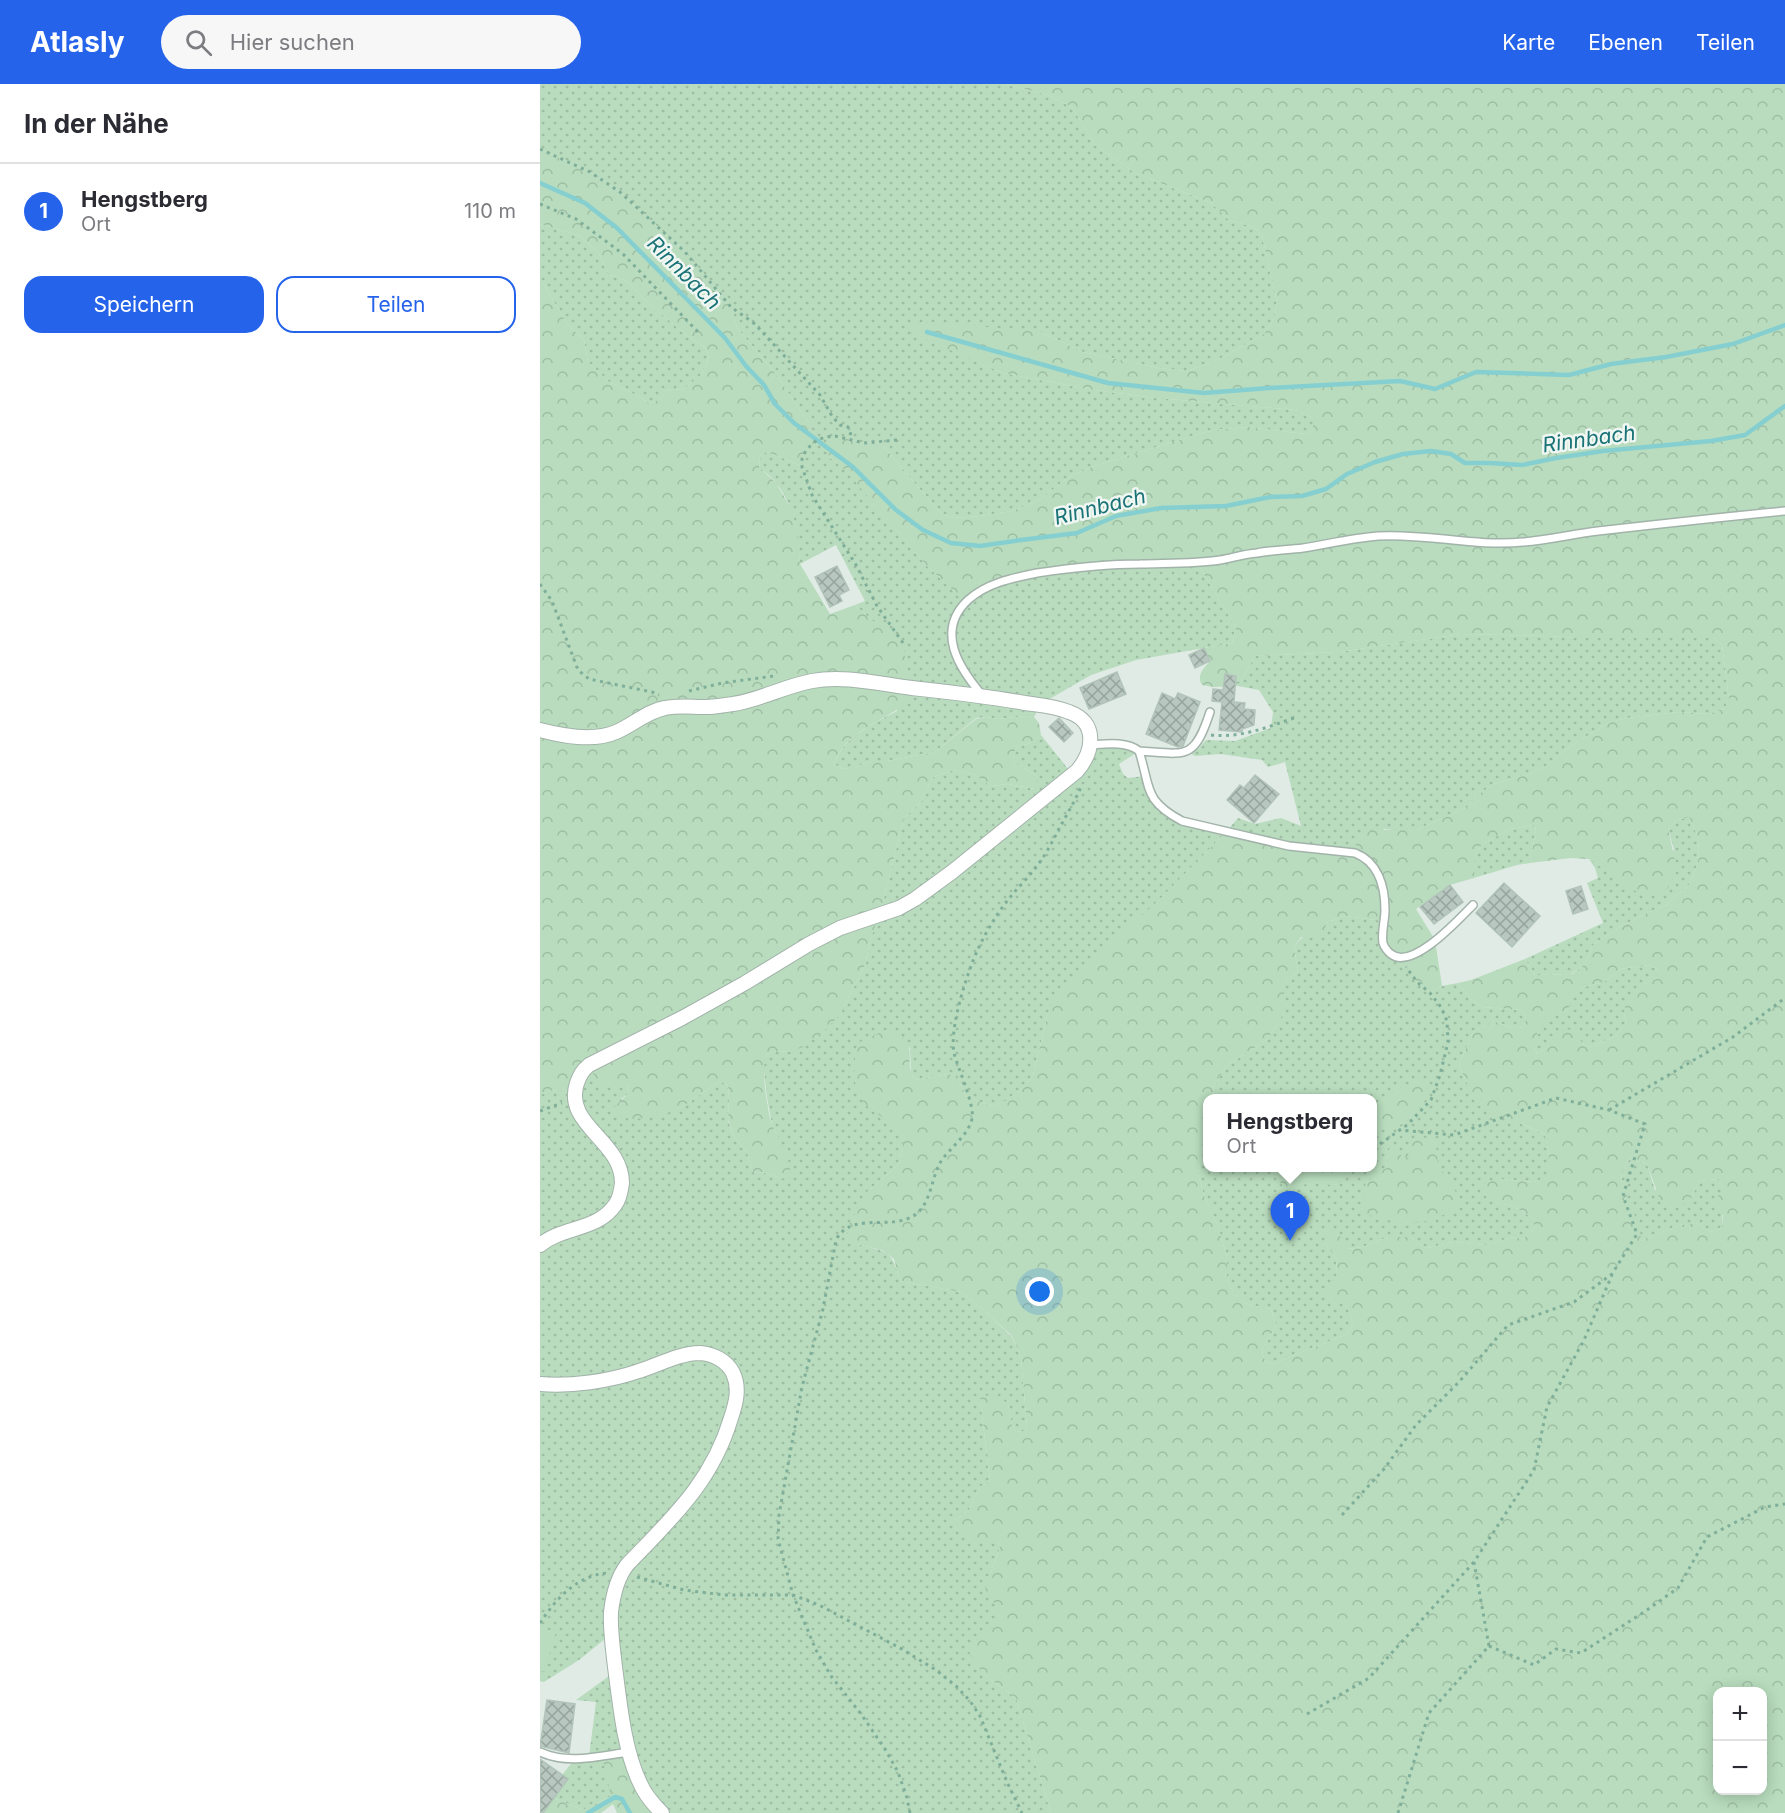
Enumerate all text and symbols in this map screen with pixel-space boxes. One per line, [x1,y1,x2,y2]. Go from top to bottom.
search box [161,15,581,69]
text: Atlasly [30,25,125,59]
icon: search [182,26,215,59]
text: Hier suchen [230,29,355,55]
text: Karte [1502,30,1555,55]
text: Ebenen [1588,30,1663,55]
text: Teilen [1696,30,1755,55]
text: In der Nähe [24,108,169,139]
text: Hengstberg [81,186,208,212]
text: 1 [39,199,48,223]
text: 110 m [464,199,516,223]
text: Ort [81,212,111,236]
water label: Rinnbach [642,231,726,315]
button: Speichern [24,276,264,333]
button: Teilen [276,276,516,333]
water label: Rinnbach [1541,420,1637,457]
water label: Rinnbach [1051,483,1148,530]
popup [1203,1094,1377,1172]
text: Hengstberg [1227,1108,1353,1134]
text: Ort [1227,1134,1256,1158]
pin: 1 [1270,1192,1310,1241]
your location [1025,1277,1054,1306]
map controls [1713,1687,1767,1795]
button: + [1713,1687,1767,1741]
button: − [1713,1741,1767,1795]

